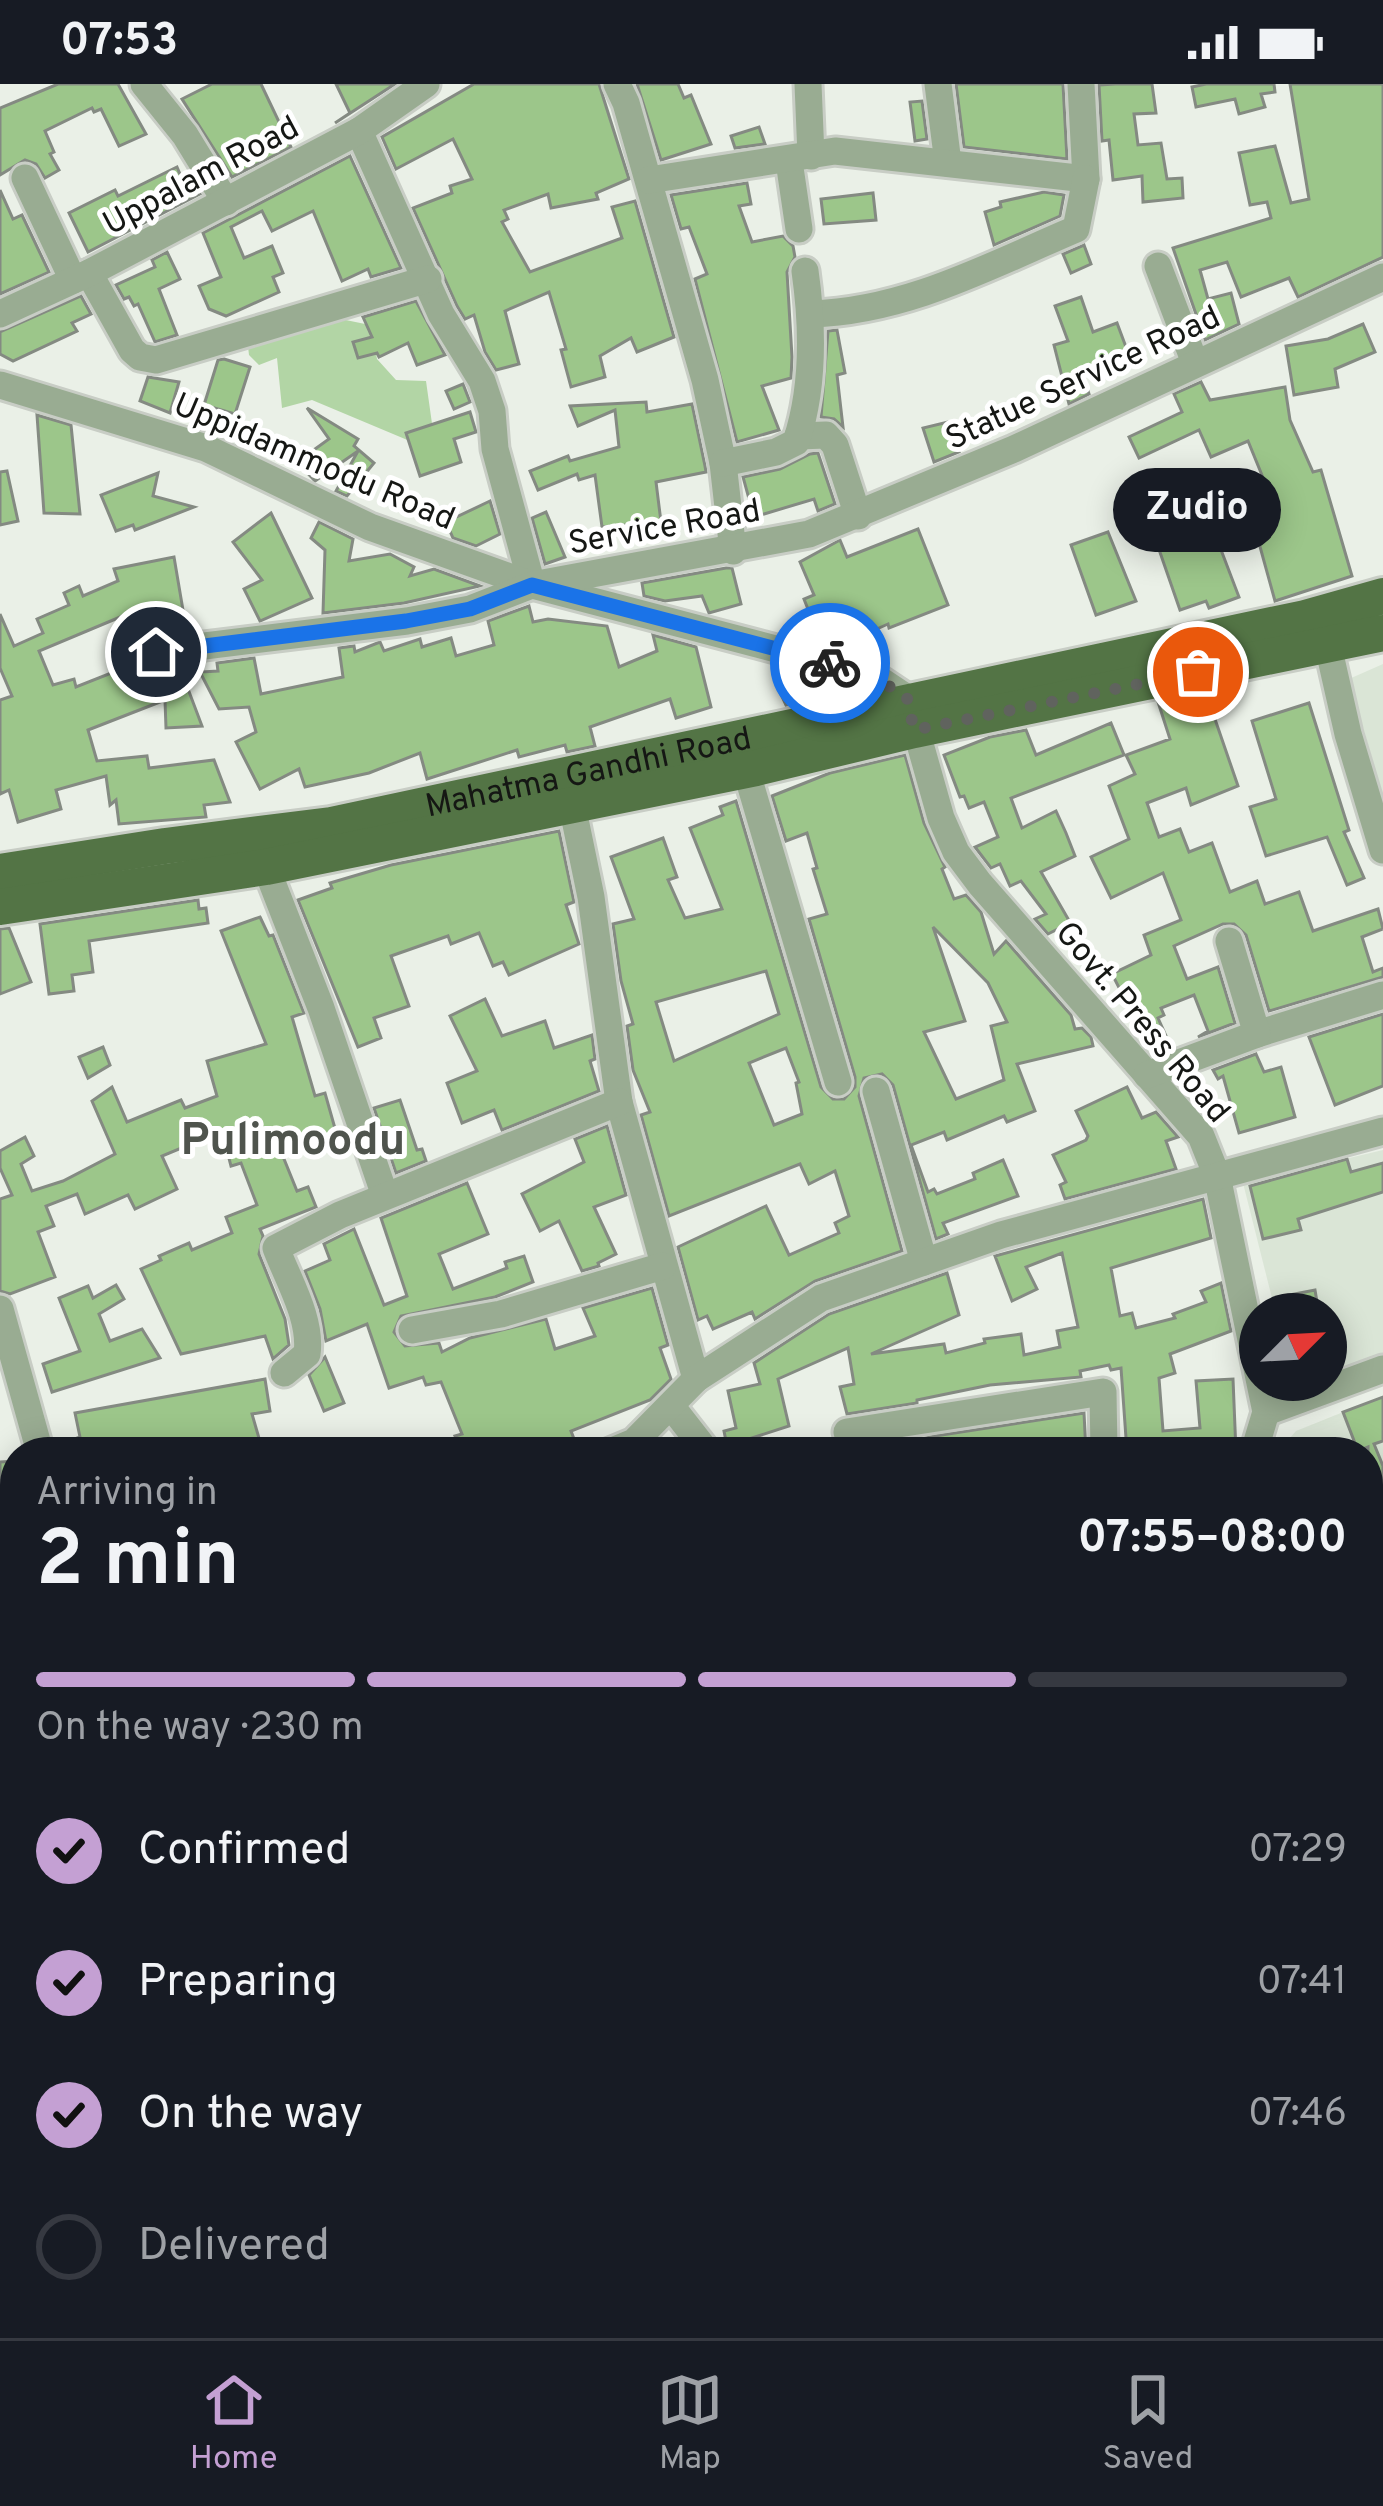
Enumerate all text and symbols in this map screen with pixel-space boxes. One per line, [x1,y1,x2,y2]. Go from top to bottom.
text: 07:53 [60,14,178,71]
street label: Uppalam Road [97,108,307,247]
street label: Statue Service Road [940,298,1228,462]
street label: Uppidammodu Road [166,385,460,542]
callout: Zudio [1114,468,1282,552]
text: Zudio [1145,485,1249,534]
street label: Service Road [565,491,764,566]
pin [105,601,207,703]
courier [770,603,890,723]
icon: home [123,619,189,685]
pin [1147,621,1249,723]
icon: bike [797,630,863,696]
icon: bag [1165,639,1231,705]
street label: Mahatma Gandhi Road [422,719,756,829]
street label: Govt. Press Road [1044,914,1238,1133]
district label: Pulimoodu [181,1114,405,1171]
north arrow [1239,1293,1347,1401]
map controls [1239,1293,1347,1401]
text: Arriving in [36,1470,218,1519]
text: 07:55–08:00 [1077,1511,1347,1568]
text: 2 min [36,1514,240,1613]
text: On the way · 230 m [36,1705,363,1754]
icon: check [36,1818,102,1884]
text: Confirmed [138,1823,350,1880]
text: 07:29 [1248,1827,1347,1876]
icon: check [36,1950,102,2016]
text: Preparing [138,1955,338,2012]
text: 07:41 [1257,1959,1347,2008]
icon: check [36,2082,102,2148]
text: On the way [138,2087,363,2144]
text: 07:46 [1248,2091,1347,2140]
text: Delivered [138,2219,330,2276]
tab: Home [190,2367,277,2481]
tab: Map [657,2367,723,2481]
tab: Saved [1103,2367,1193,2481]

